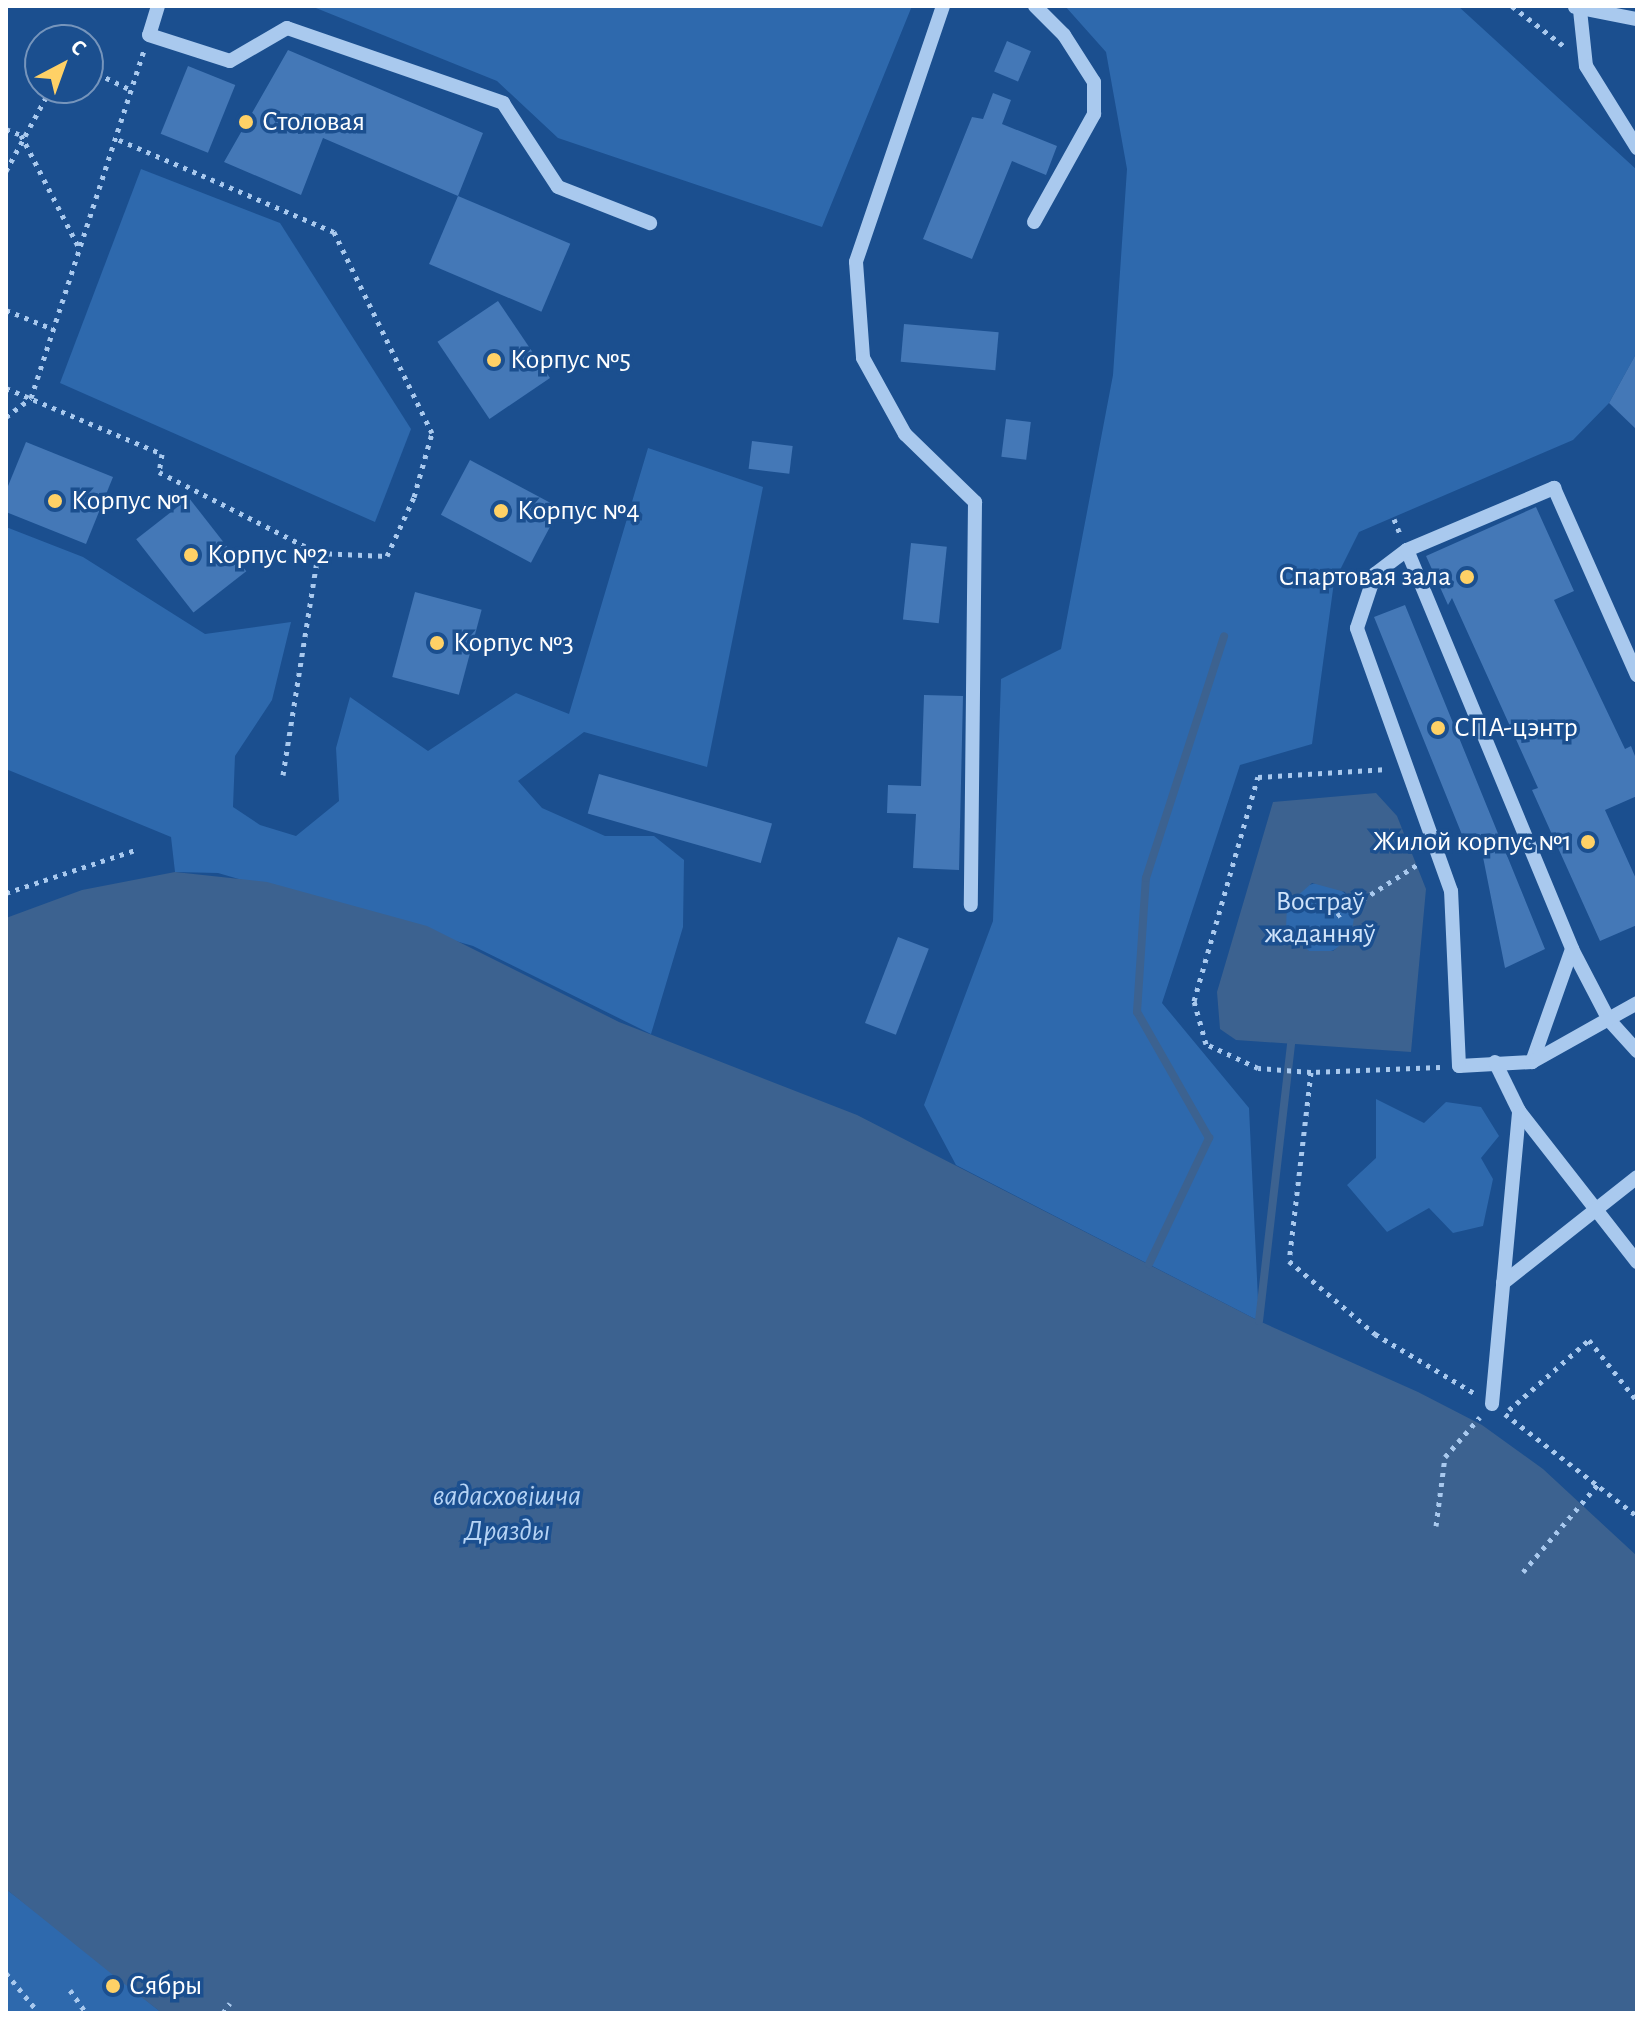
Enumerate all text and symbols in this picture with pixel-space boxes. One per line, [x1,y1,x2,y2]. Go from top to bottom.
north arrow [24,24,104,104]
text: С [67,35,90,60]
place label: Столовая [262,105,365,139]
marker: Столовая [237,113,255,131]
place label: Корпус №5 [510,343,631,377]
marker: Корпус №5 [485,351,503,369]
place label: Корпус №1 [71,484,190,518]
marker: Корпус №1 [46,492,64,510]
place label: Корпус №4 [517,494,640,528]
marker: Корпус №4 [492,502,510,520]
place label: Корпус №2 [207,538,329,572]
marker: Корпус №2 [182,546,200,564]
place label: Спартовая зала [1278,560,1451,594]
marker: Спартовая зала [1458,568,1476,586]
place label: Корпус №3 [453,626,574,660]
marker: Корпус №3 [428,634,446,652]
place label: СПА-цэнтр [1454,711,1578,745]
marker: СПА-цэнтр [1429,719,1447,737]
place label: Жилой корпус №1 [1373,825,1572,859]
marker: Жилой корпус №1 [1579,833,1597,851]
park label: Востраў жаданняў [1264,885,1376,951]
water label: вадасховішча Дразды [433,1478,581,1548]
place label: Сябры [129,1969,202,2003]
marker: Сябры [104,1977,122,1995]

